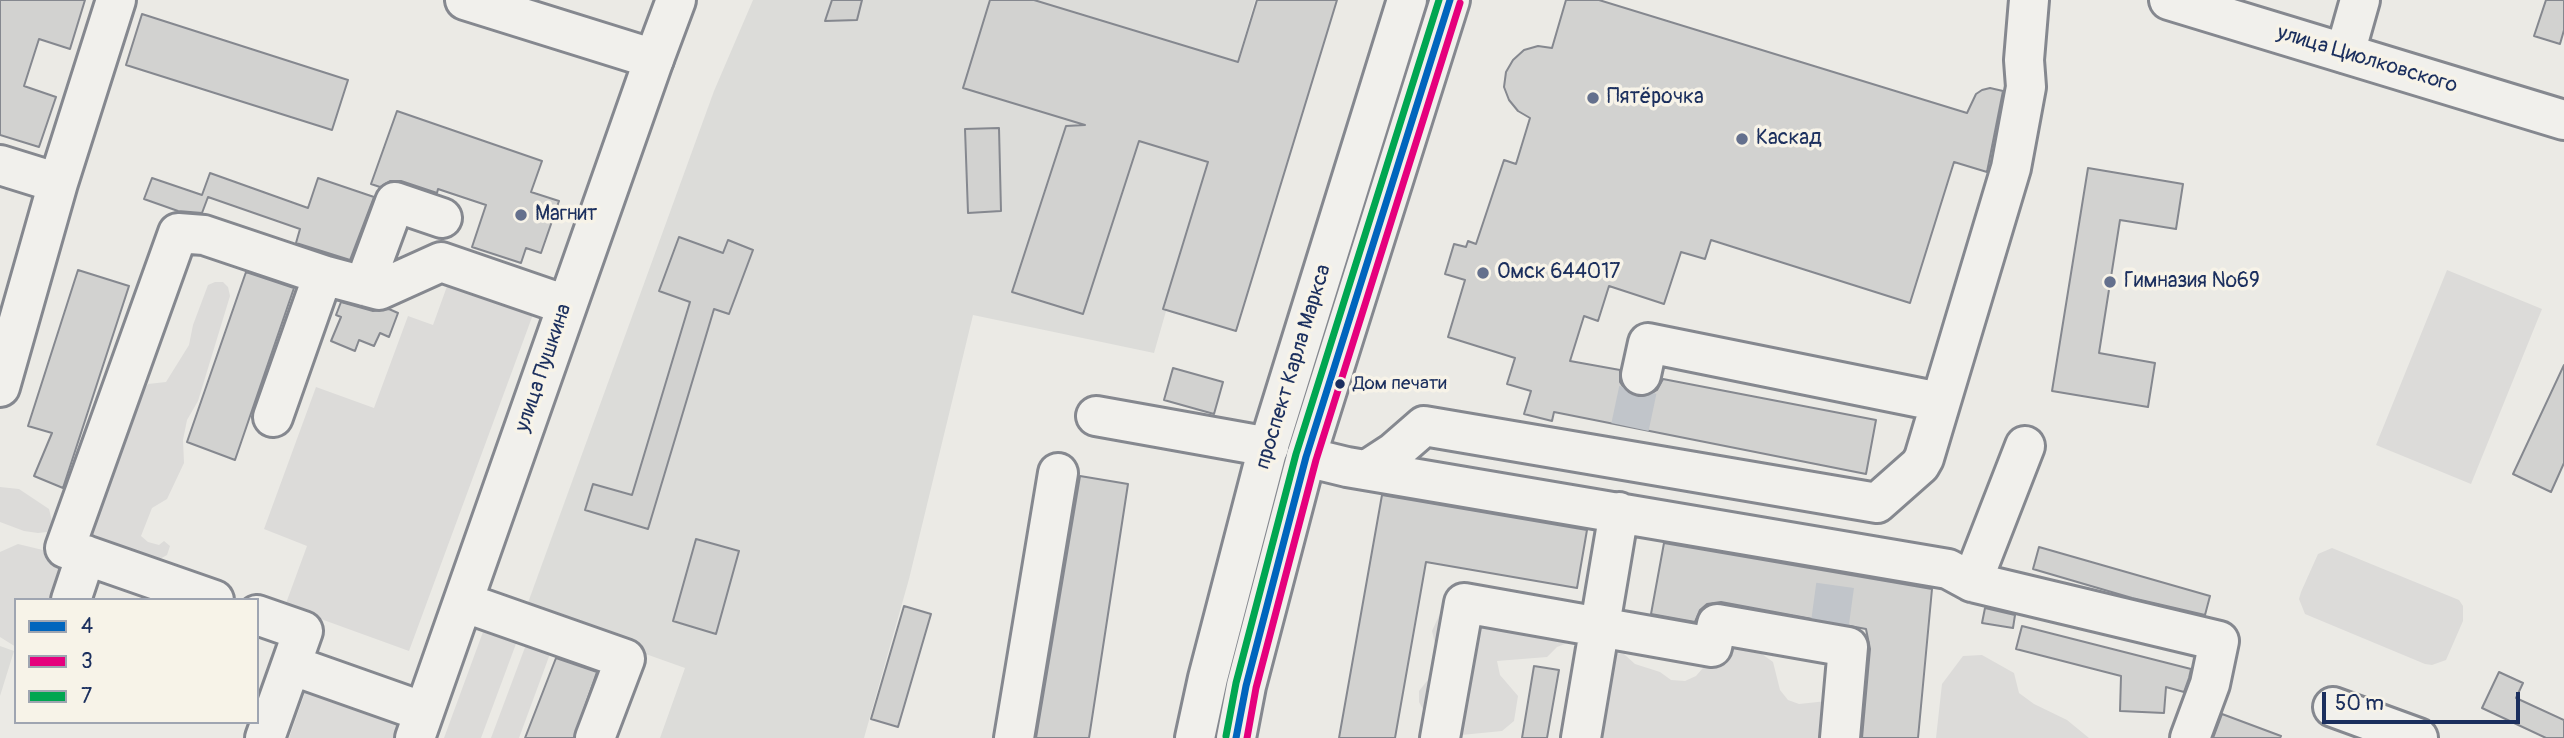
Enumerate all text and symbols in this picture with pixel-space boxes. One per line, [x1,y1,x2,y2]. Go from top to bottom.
street label: улица Циолковского [2274,21,2460,99]
place label: Пятёрочка [1607,85,1704,111]
marker: Пятёрочка [1585,90,1601,106]
place label: Каскад [1756,126,1822,152]
marker: Каскад [1734,131,1750,147]
place label: Магнит [535,202,597,228]
marker: Магнит [513,207,529,223]
place label: Омск 644017 [1497,260,1620,286]
street label: проспект Карла Маркса [1251,262,1337,472]
marker: Омск 644017 [1475,265,1491,281]
place label: Гимназия №69 [2124,269,2260,295]
marker: Гимназия №69 [2102,274,2118,290]
street label: улица Пушкина [510,301,578,435]
place label: Дом печати [1353,373,1447,395]
marker: Дом печати [1333,377,1347,391]
legend [14,598,259,724]
text: 4 [81,613,93,640]
text: 3 [81,648,93,675]
scale bar [2326,678,2524,722]
text: 7 [81,683,92,710]
text: 50 m [2335,690,2384,717]

